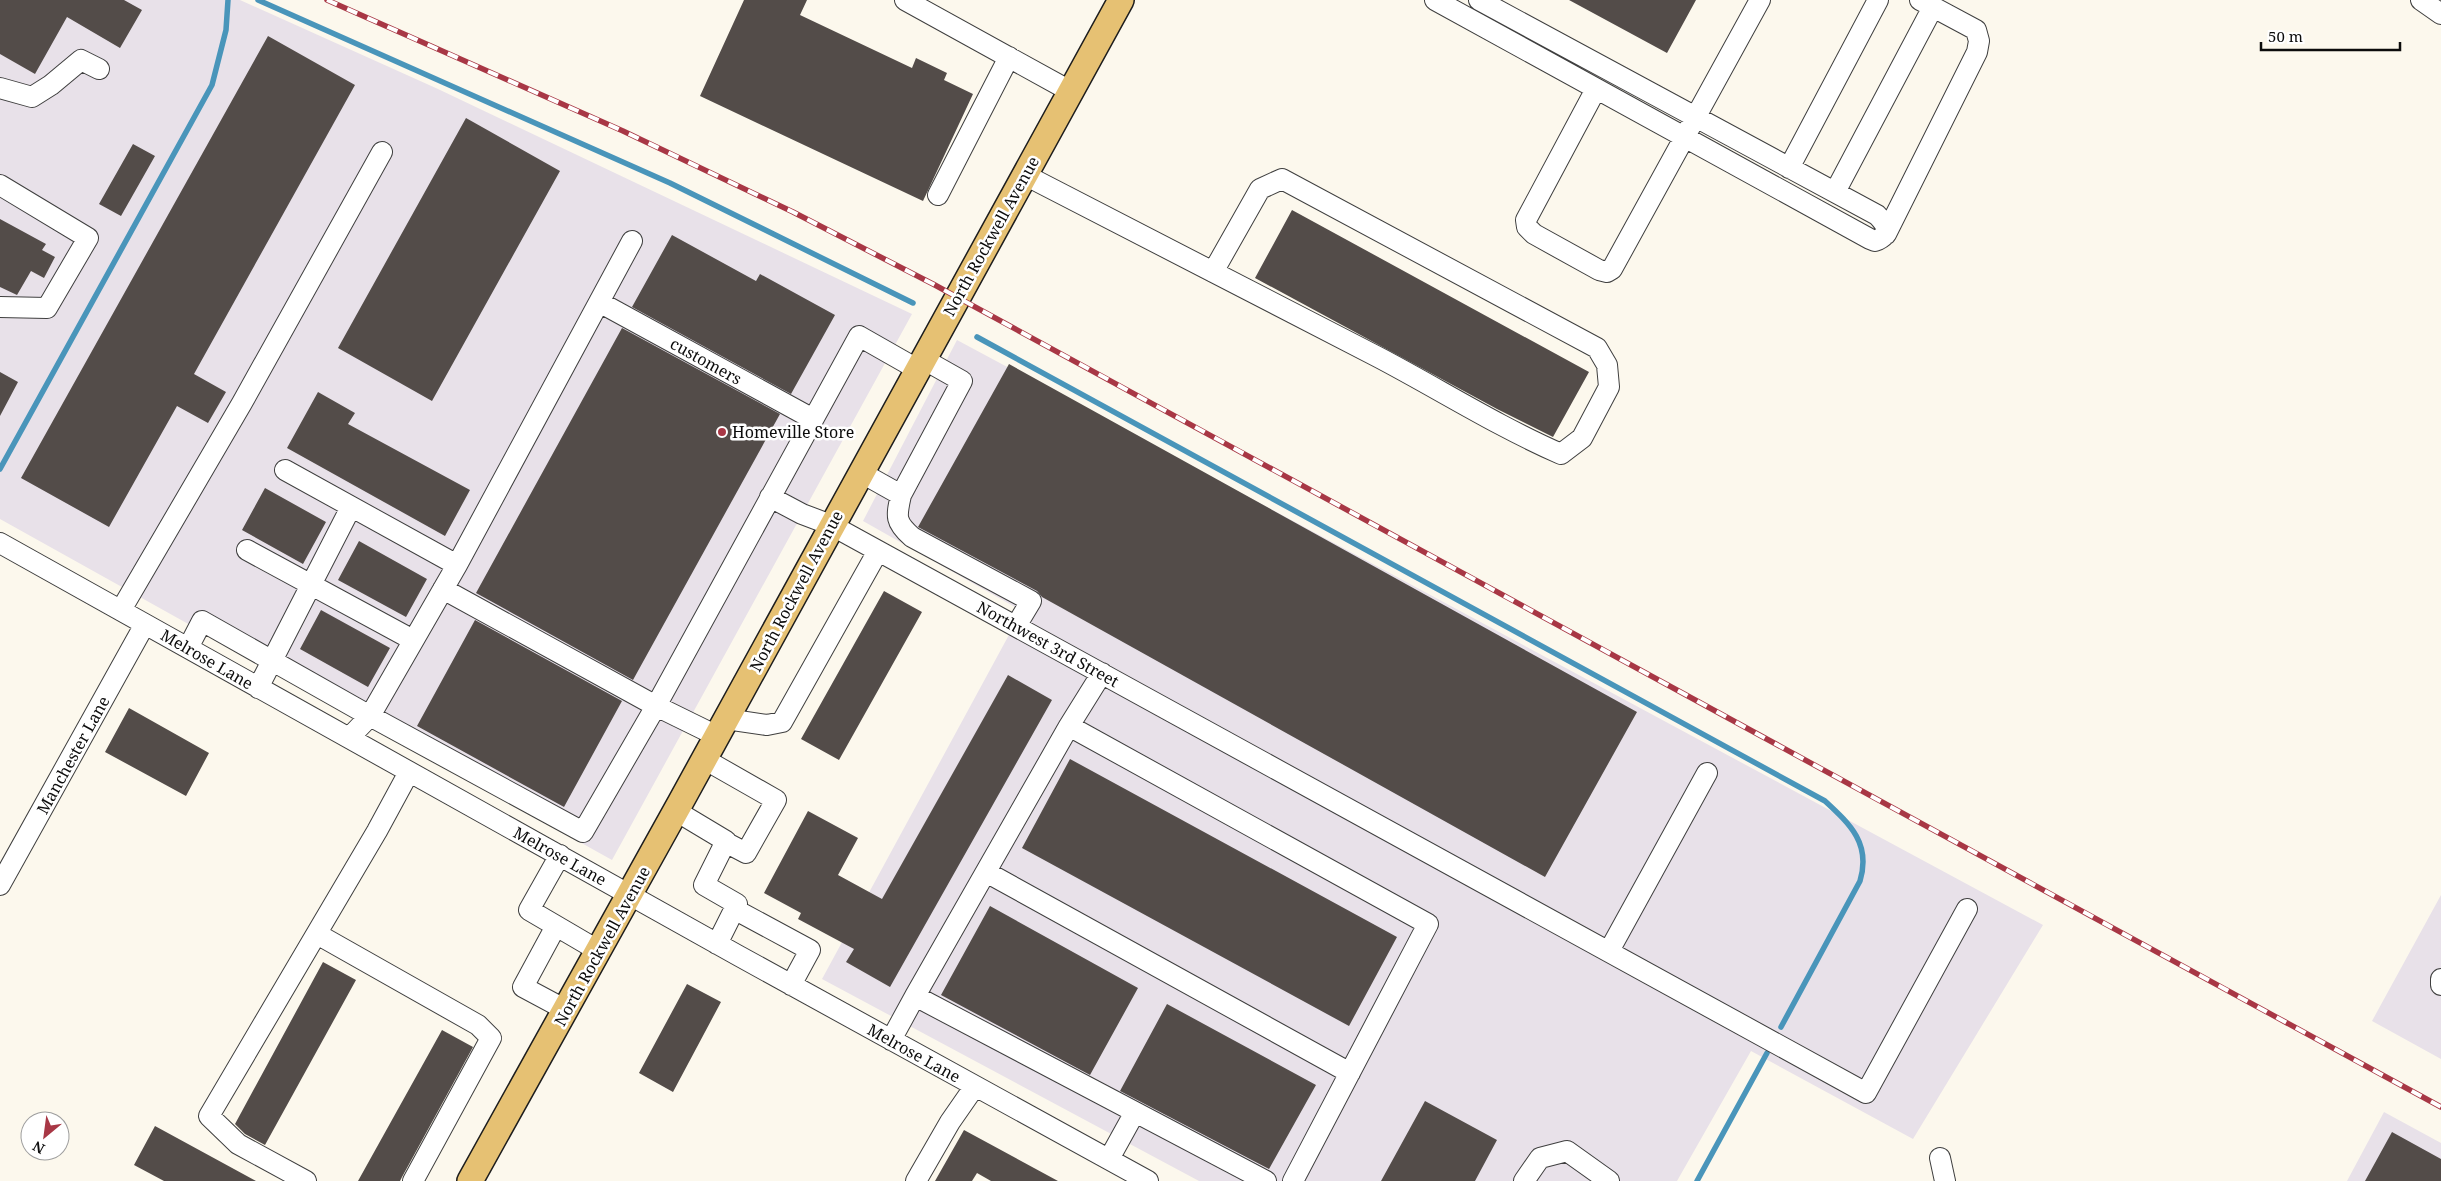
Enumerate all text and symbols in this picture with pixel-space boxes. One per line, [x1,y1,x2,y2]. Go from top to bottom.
scale bar [2261,20,2400,52]
text: 50 m [2268,26,2303,46]
street label: North Rockwell Avenue [938,152,1044,320]
street label: customers [666,332,746,390]
place label: Homeville Store [732,421,854,443]
marker: Homeville Store [716,426,728,438]
street label: North Rockwell Avenue [744,507,848,675]
street label: Northwest 3rd Street [973,596,1123,692]
street label: Melrose Lane [157,624,257,694]
street label: Manchester Lane [31,692,115,818]
street label: Melrose Lane [510,821,610,891]
street label: North Rockwell Avenue [549,862,655,1030]
street label: Melrose Lane [864,1018,964,1088]
north arrow [20,1111,70,1161]
text: N [29,1137,48,1159]

